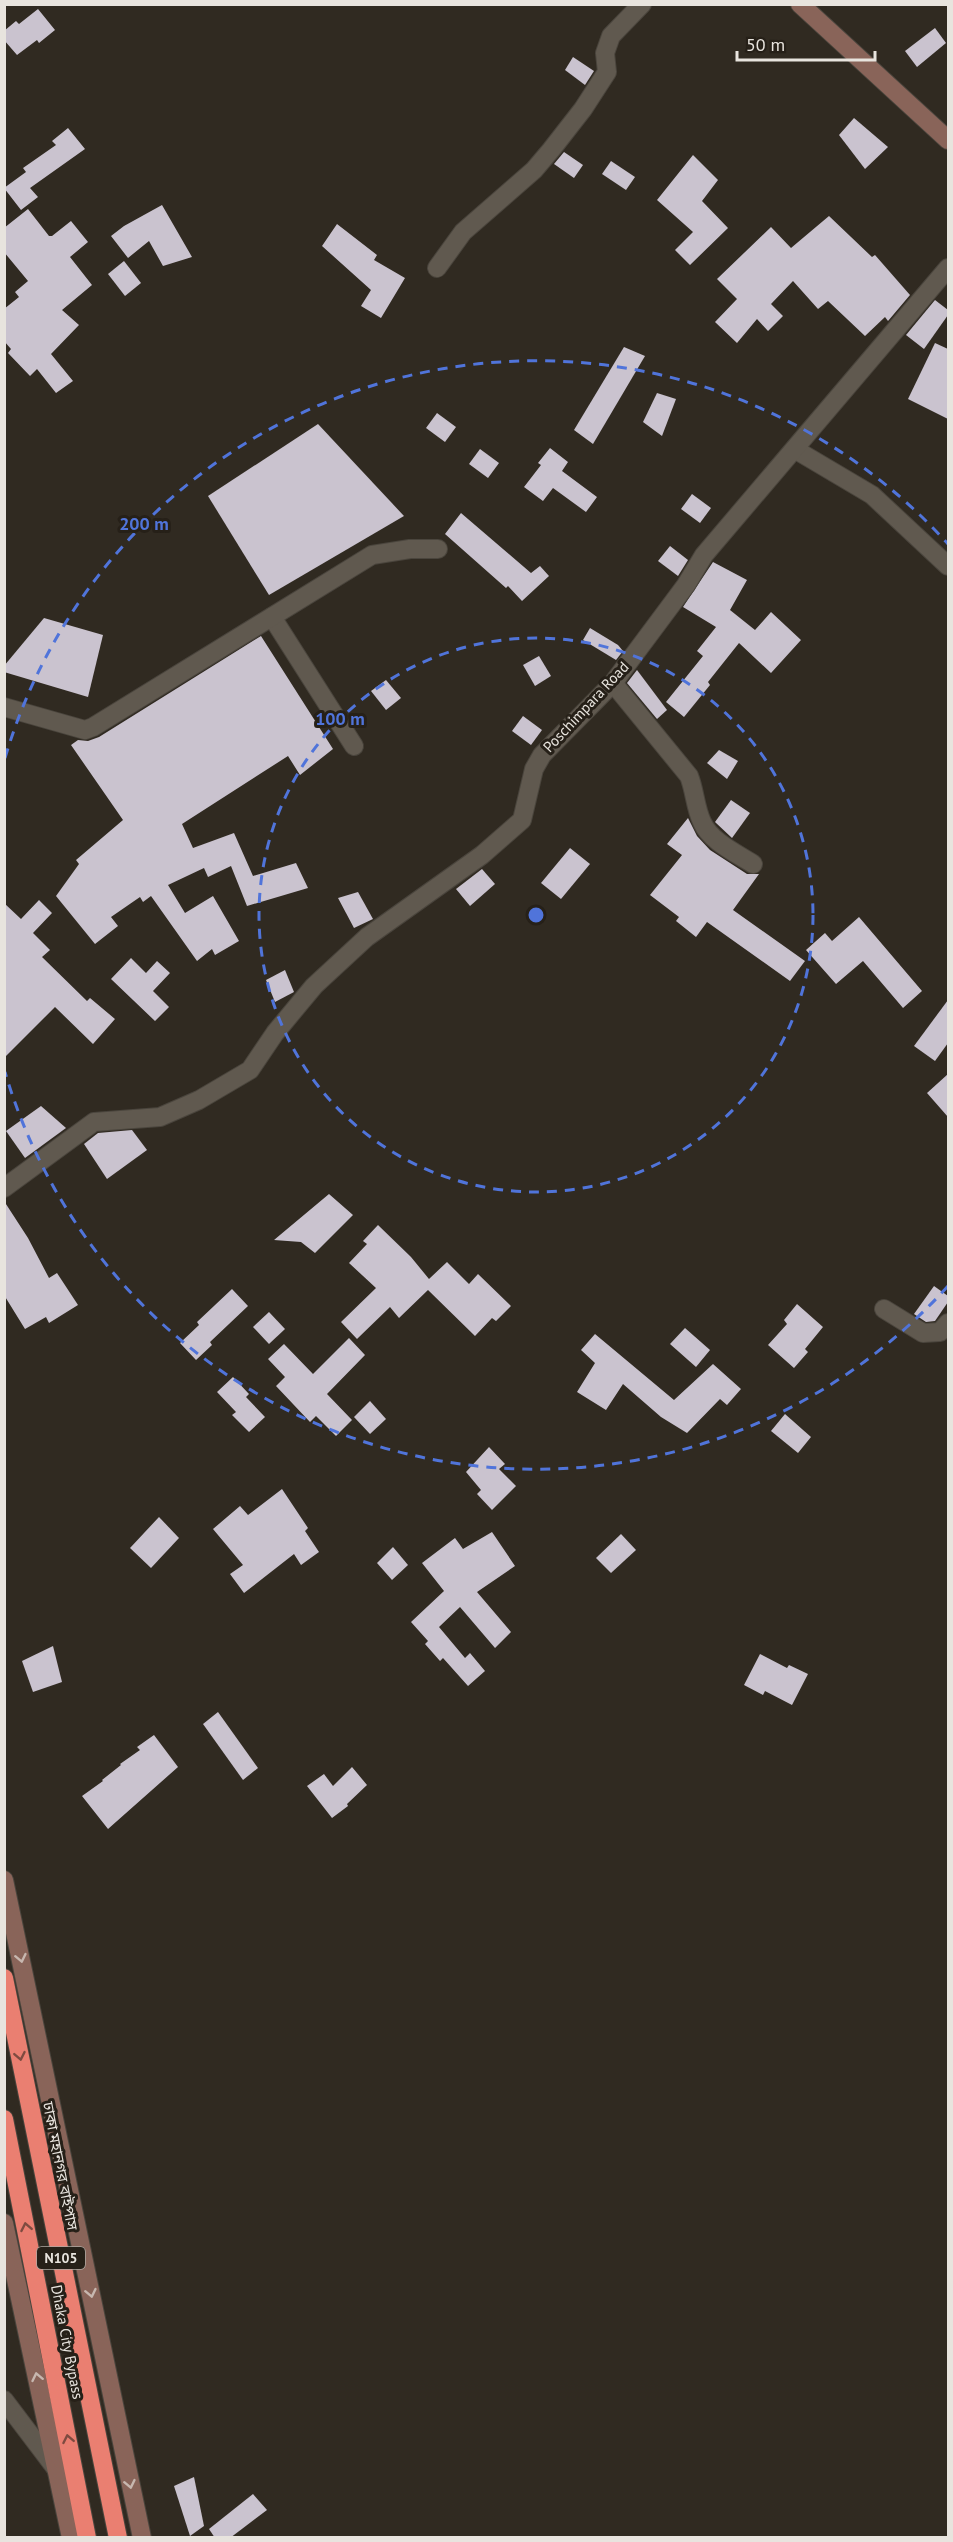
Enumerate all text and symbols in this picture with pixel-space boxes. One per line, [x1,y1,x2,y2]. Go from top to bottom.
scale bar [737,24,875,62]
text: 50 m [746,33,785,56]
text: 200 m [119,512,169,535]
street label: Poschimpara Road [539,657,633,756]
text: 100 m [315,707,365,730]
centre of rings [526,905,546,925]
one-way arrow [14,1953,27,1963]
one-way arrow [13,2051,26,2061]
street label: ঢাকা মহানগর বাইপাস [39,2099,82,2232]
one-way arrow [20,2222,33,2232]
road number: N105 [37,2247,85,2269]
street label: Dhaka City Bypass [47,2283,88,2401]
one-way arrow [84,2288,97,2298]
one-way arrow [31,2373,44,2383]
one-way arrow [62,2434,75,2444]
one-way arrow [123,2479,136,2489]

